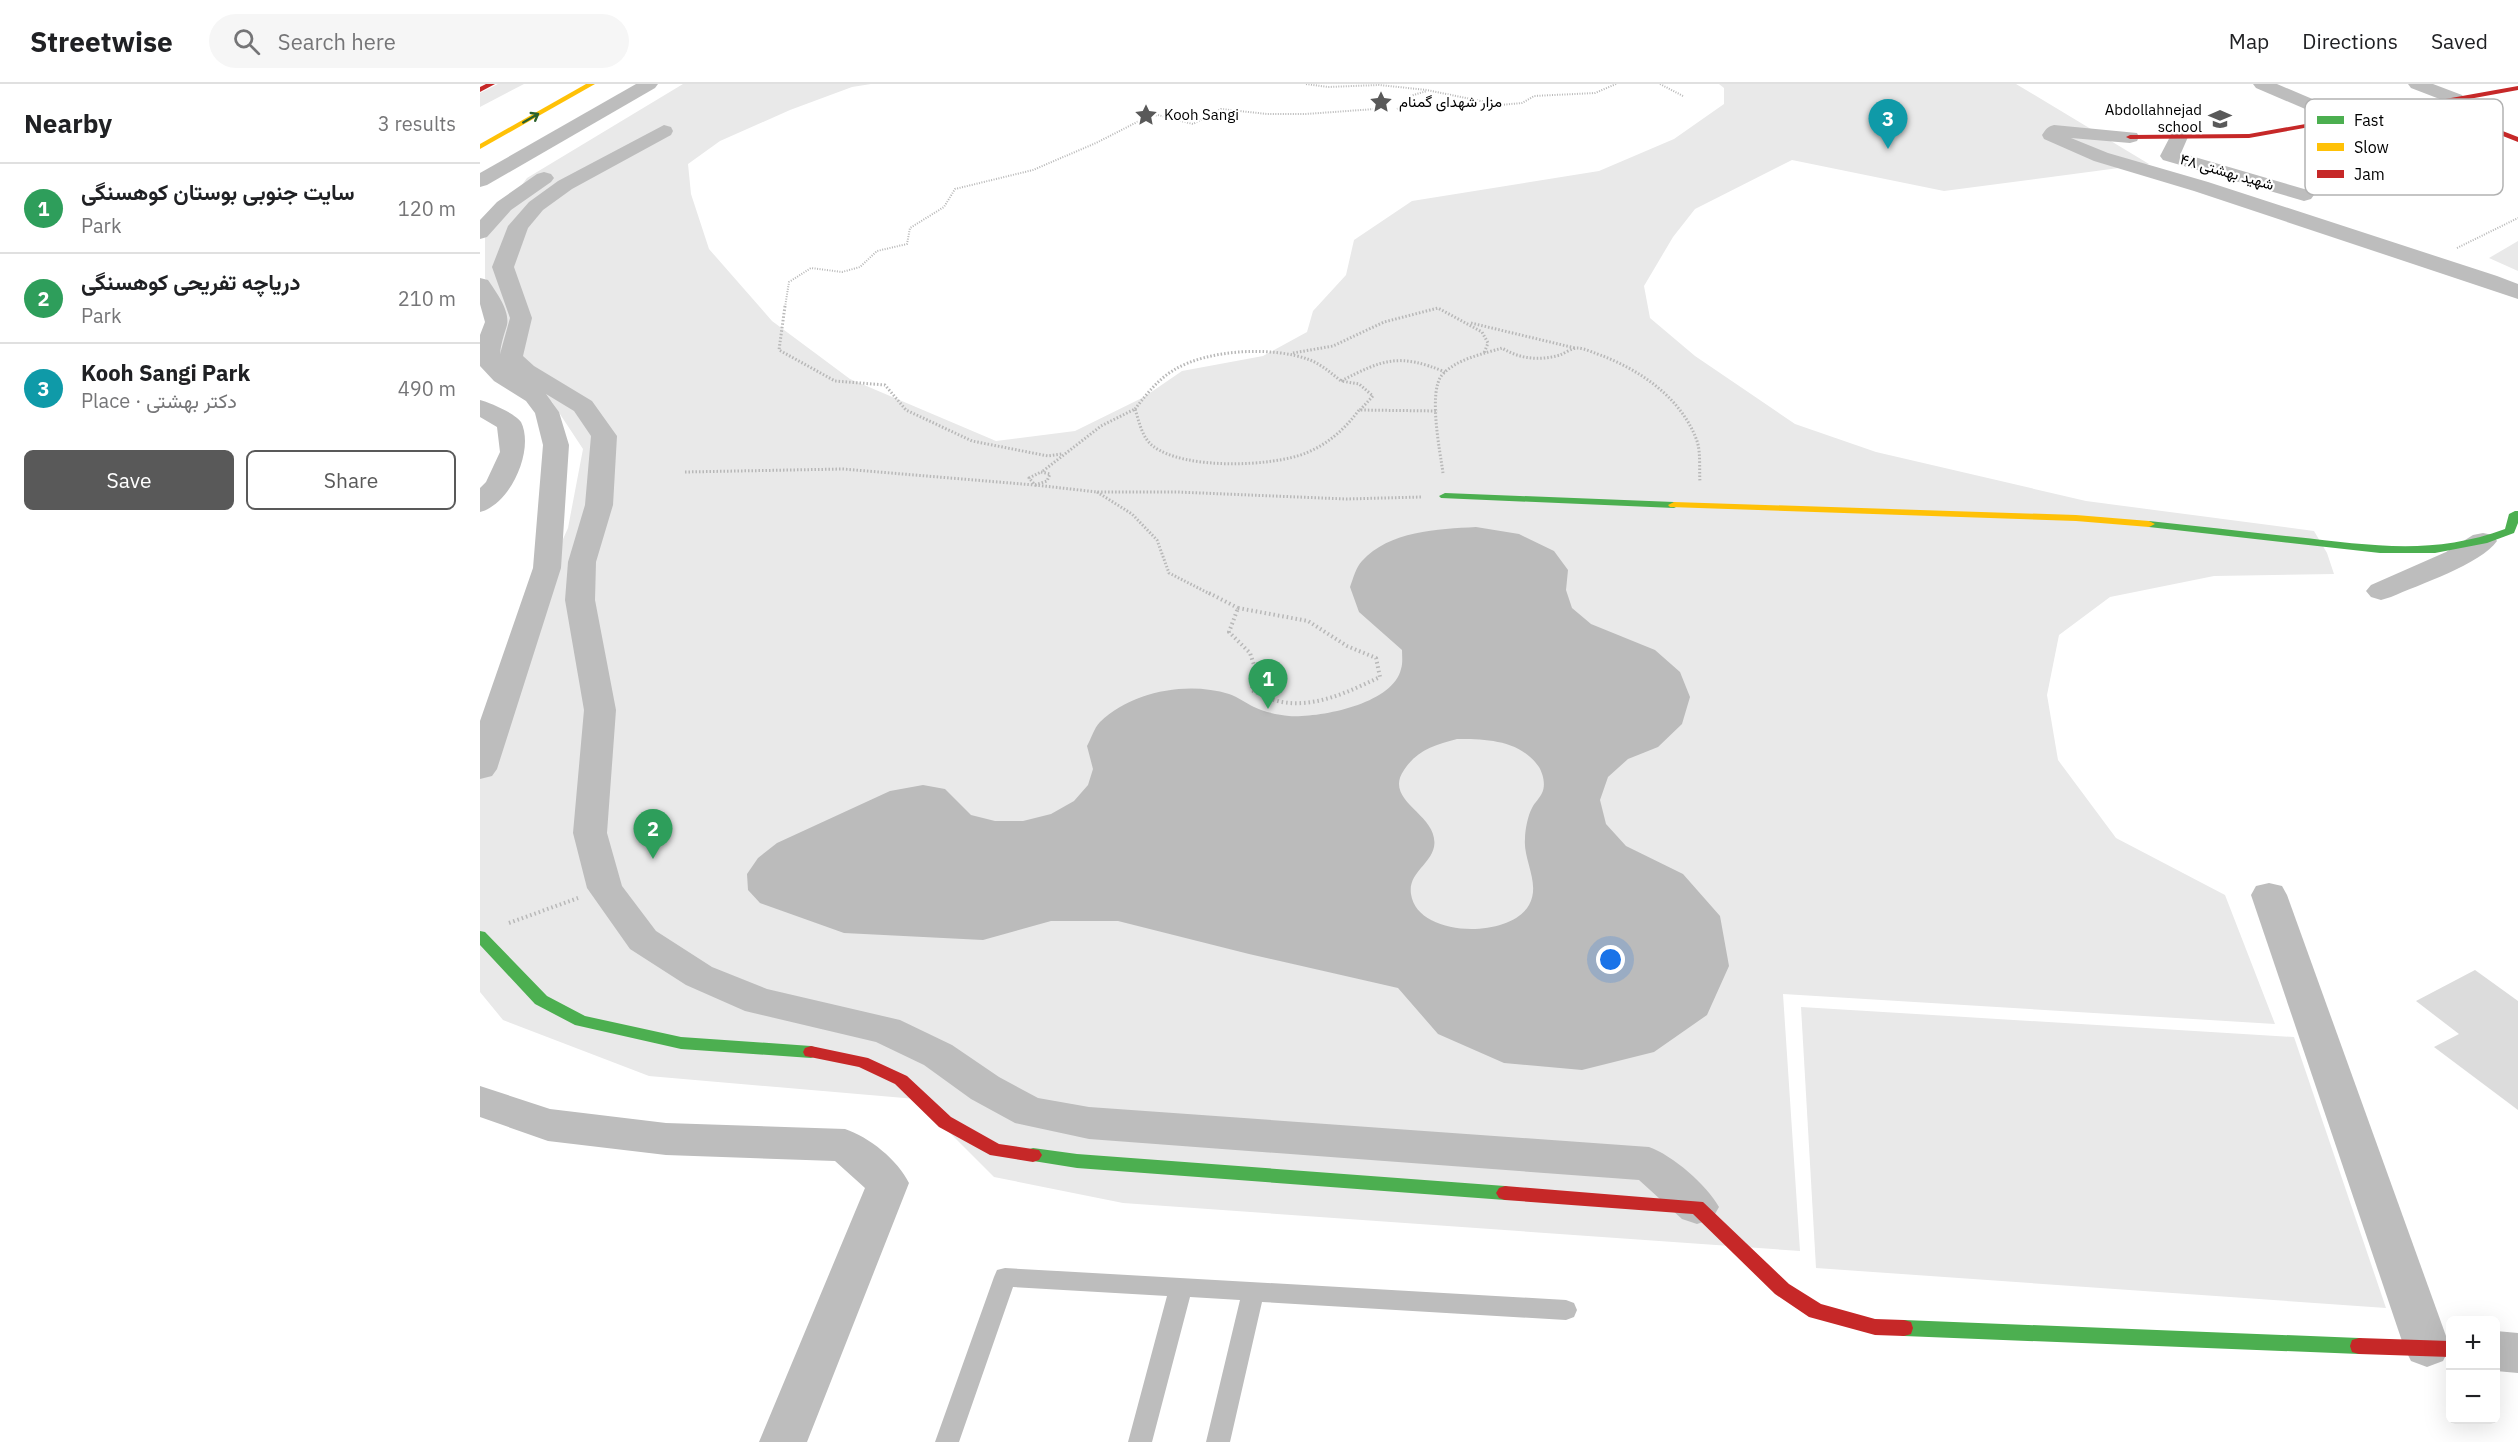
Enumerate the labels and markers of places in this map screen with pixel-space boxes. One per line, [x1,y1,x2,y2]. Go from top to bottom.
place icon: مزار شهدای گمنام [1368,89,1394,115]
place label: مزار شهدای گمنام [1399,92,1502,112]
pin: 3 [1868,100,1908,149]
place label: Abdollahnejad school [2105,100,2202,136]
place icon: Kooh Sangi [1133,102,1159,128]
place label: Kooh Sangi [1164,105,1239,124]
school or university icon: Abdollahnejad school [2207,106,2233,132]
pin: 1 [1248,660,1288,709]
pin: 2 [634,810,672,859]

